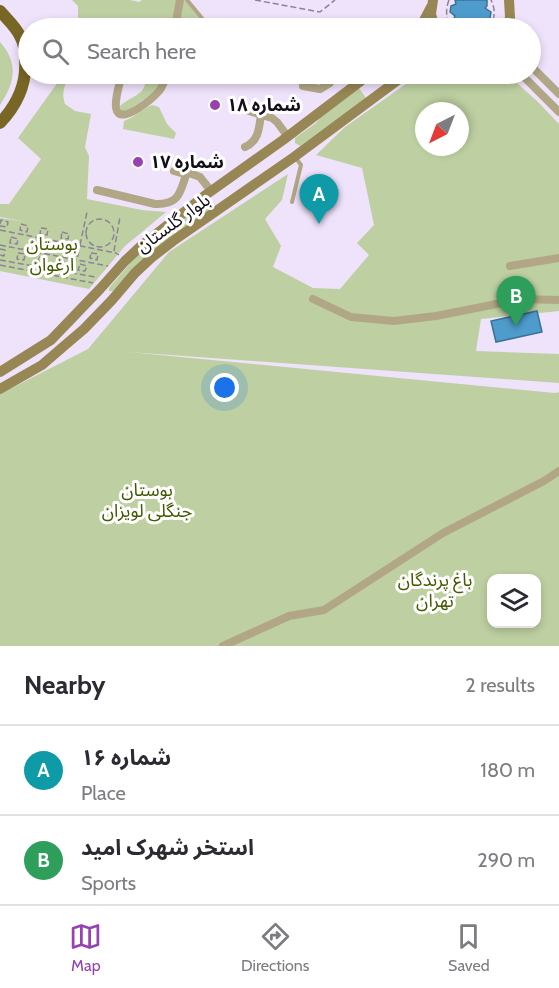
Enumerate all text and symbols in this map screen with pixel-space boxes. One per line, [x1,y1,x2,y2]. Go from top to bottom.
search box [18,18,541,84]
icon: search [39,35,72,68]
text: Search here [87,38,196,65]
place label: شماره ۱۸ [227,94,301,116]
marker: شماره ۱۸ [208,98,222,112]
north arrow [415,102,469,156]
place label: شماره ۱۷ [150,151,224,173]
marker: شماره ۱۷ [131,155,145,169]
pin: A [300,174,338,224]
street label: بلوار گلستان [132,189,214,257]
park label: بوستان ارغوان [26,233,78,276]
pin: B [496,276,536,326]
your location [210,373,239,402]
park label: بوستان جنگلی لویزان [102,479,192,522]
park label: باغ پرندگان تهران [398,569,472,612]
map controls [487,574,541,628]
button: layers [487,574,541,628]
text: Nearby [24,669,105,701]
text: 2 results [465,673,535,697]
text: شماره ۱۶ [81,744,171,771]
text: A [37,758,50,782]
text: 180 m [480,758,535,782]
text: Place [81,781,126,805]
text: استخر شهرک امید [81,834,254,861]
text: B [37,848,50,872]
text: 290 m [477,848,535,872]
text: Sports [81,871,136,895]
tab: Map [69,920,102,975]
tab: Directions [241,920,309,975]
tab: Saved [448,920,490,975]

